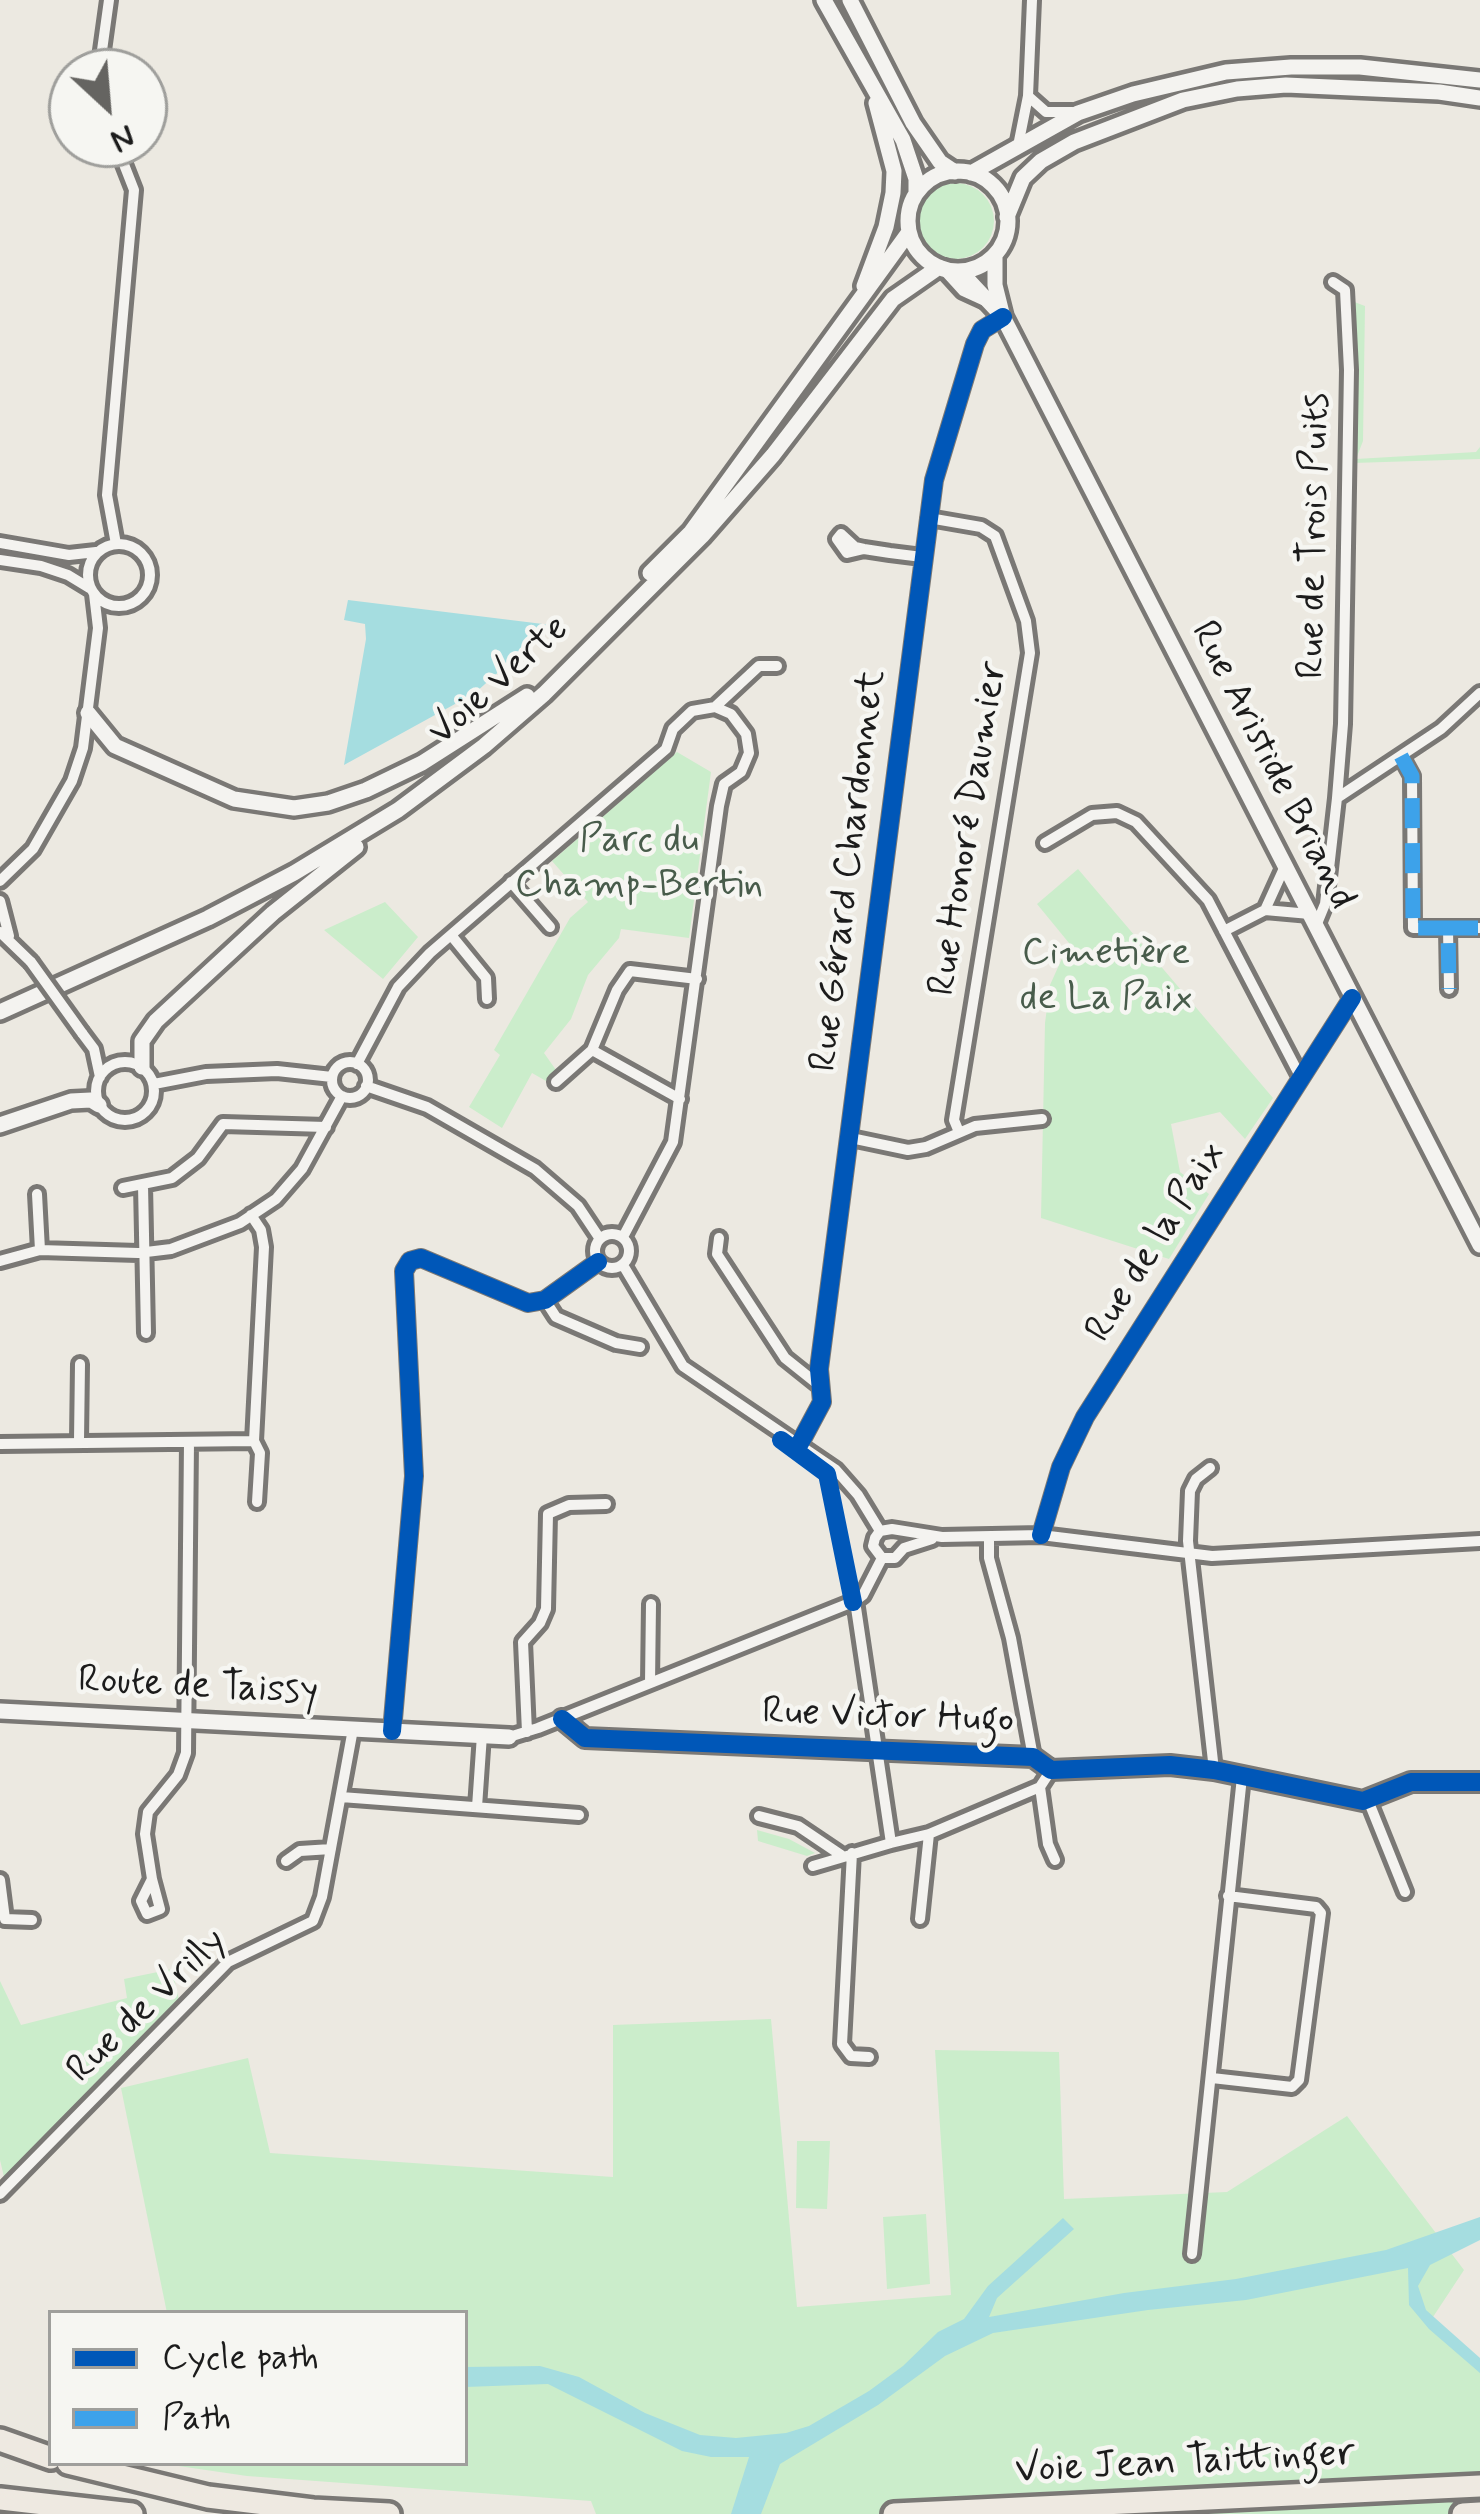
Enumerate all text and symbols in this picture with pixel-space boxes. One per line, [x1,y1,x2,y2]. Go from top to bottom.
north arrow [48,48,168,168]
text: N [103,113,142,162]
street label: Rue de Trois Puits [1290,392,1342,680]
street label: Voie Verte [420,607,580,757]
street label: Rue Aristide Briand [1178,614,1364,918]
street label: Rue Honoré Daumier [920,659,1020,999]
street label: Rue Gérard Chardonnet [802,667,898,1075]
park label: Parc du Champ-Bertin [515,819,763,910]
park label: Cimetière de La Paix [1019,932,1193,1023]
street label: Rue de la Paix [1077,1134,1237,1352]
street label: Route de Taissy [77,1658,319,1718]
street label: Rue Victor Hugo [761,1690,1015,1746]
street label: Rue de Vrilly [59,1919,237,2095]
legend [48,2310,468,2466]
text: Cycle path [162,2335,319,2382]
text: Path [162,2395,231,2442]
street label: Voie Jean Taittinger [1014,2432,1356,2496]

